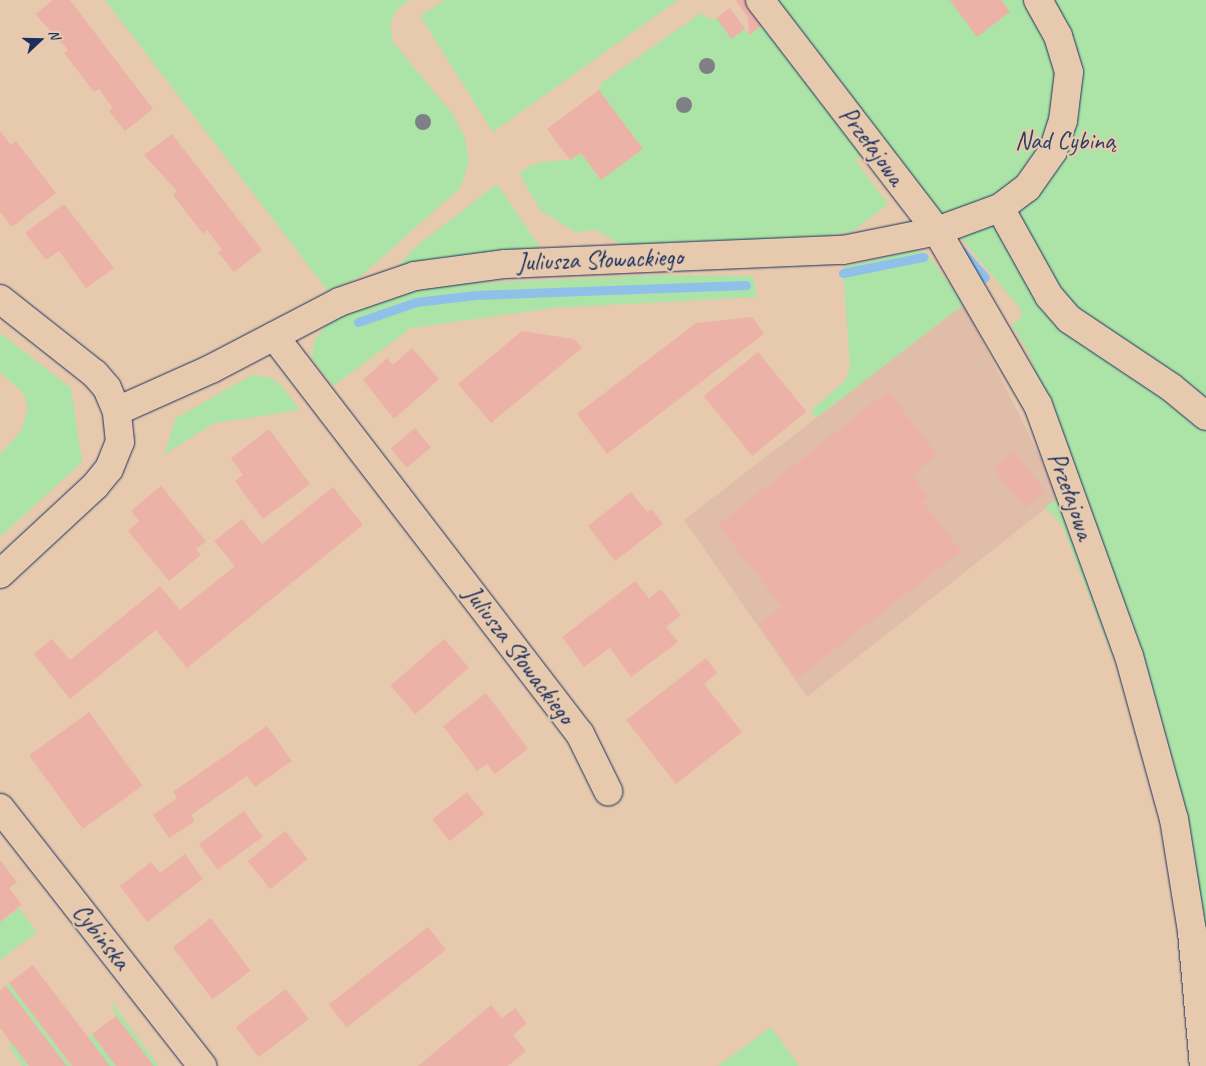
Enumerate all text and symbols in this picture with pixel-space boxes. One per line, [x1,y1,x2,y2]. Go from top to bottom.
north arrow [15,15,65,65]
text: N [45,27,64,42]
street label: Przełajowa [833,101,911,191]
park label: Nad Cybiną [1015,126,1115,156]
street label: Juliusza Słowackiego [517,242,683,278]
street label: Przełajowa [1041,448,1101,544]
street label: Juliusza Słowackiego [457,580,581,730]
street label: Cybińska [66,898,136,976]

